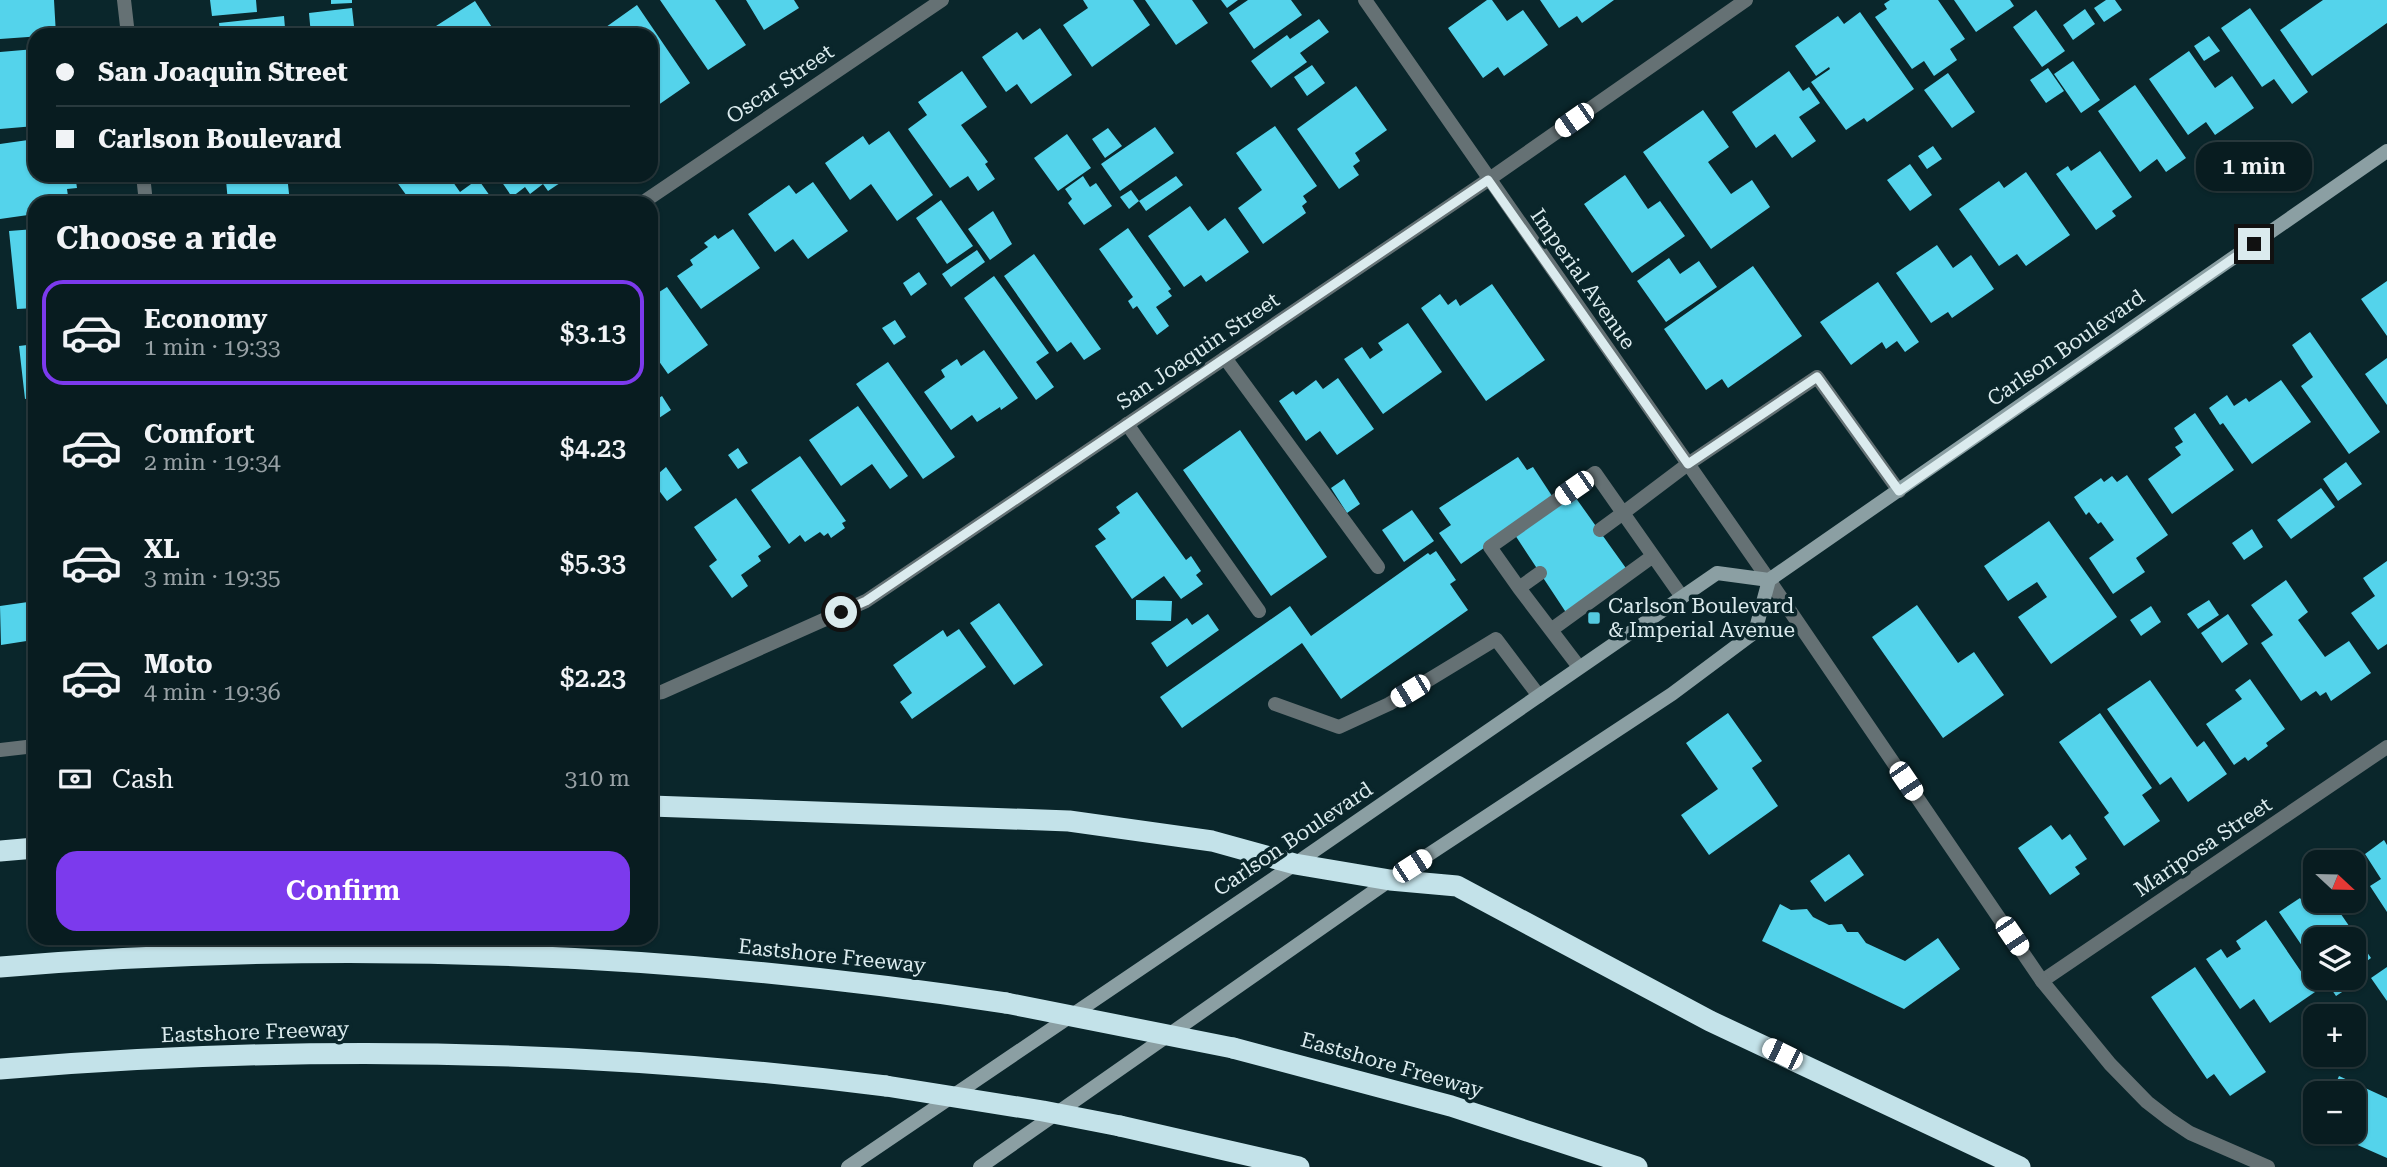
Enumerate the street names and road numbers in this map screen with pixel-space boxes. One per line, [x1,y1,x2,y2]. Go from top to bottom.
street label: Oscar Street [722,39,838,129]
street label: Imperial Avenue [1526,204,1640,354]
street label: Carlson Boulevard [1983,284,2150,411]
street label: San Joaquin Street [1112,288,1284,414]
street label: Carlson Boulevard [1209,777,1377,901]
street label: Mariposa Street [2130,792,2276,902]
street label: Eastshore Freeway [737,934,928,978]
street label: Eastshore Freeway [160,1017,350,1047]
street label: Eastshore Freeway [1298,1027,1486,1103]

